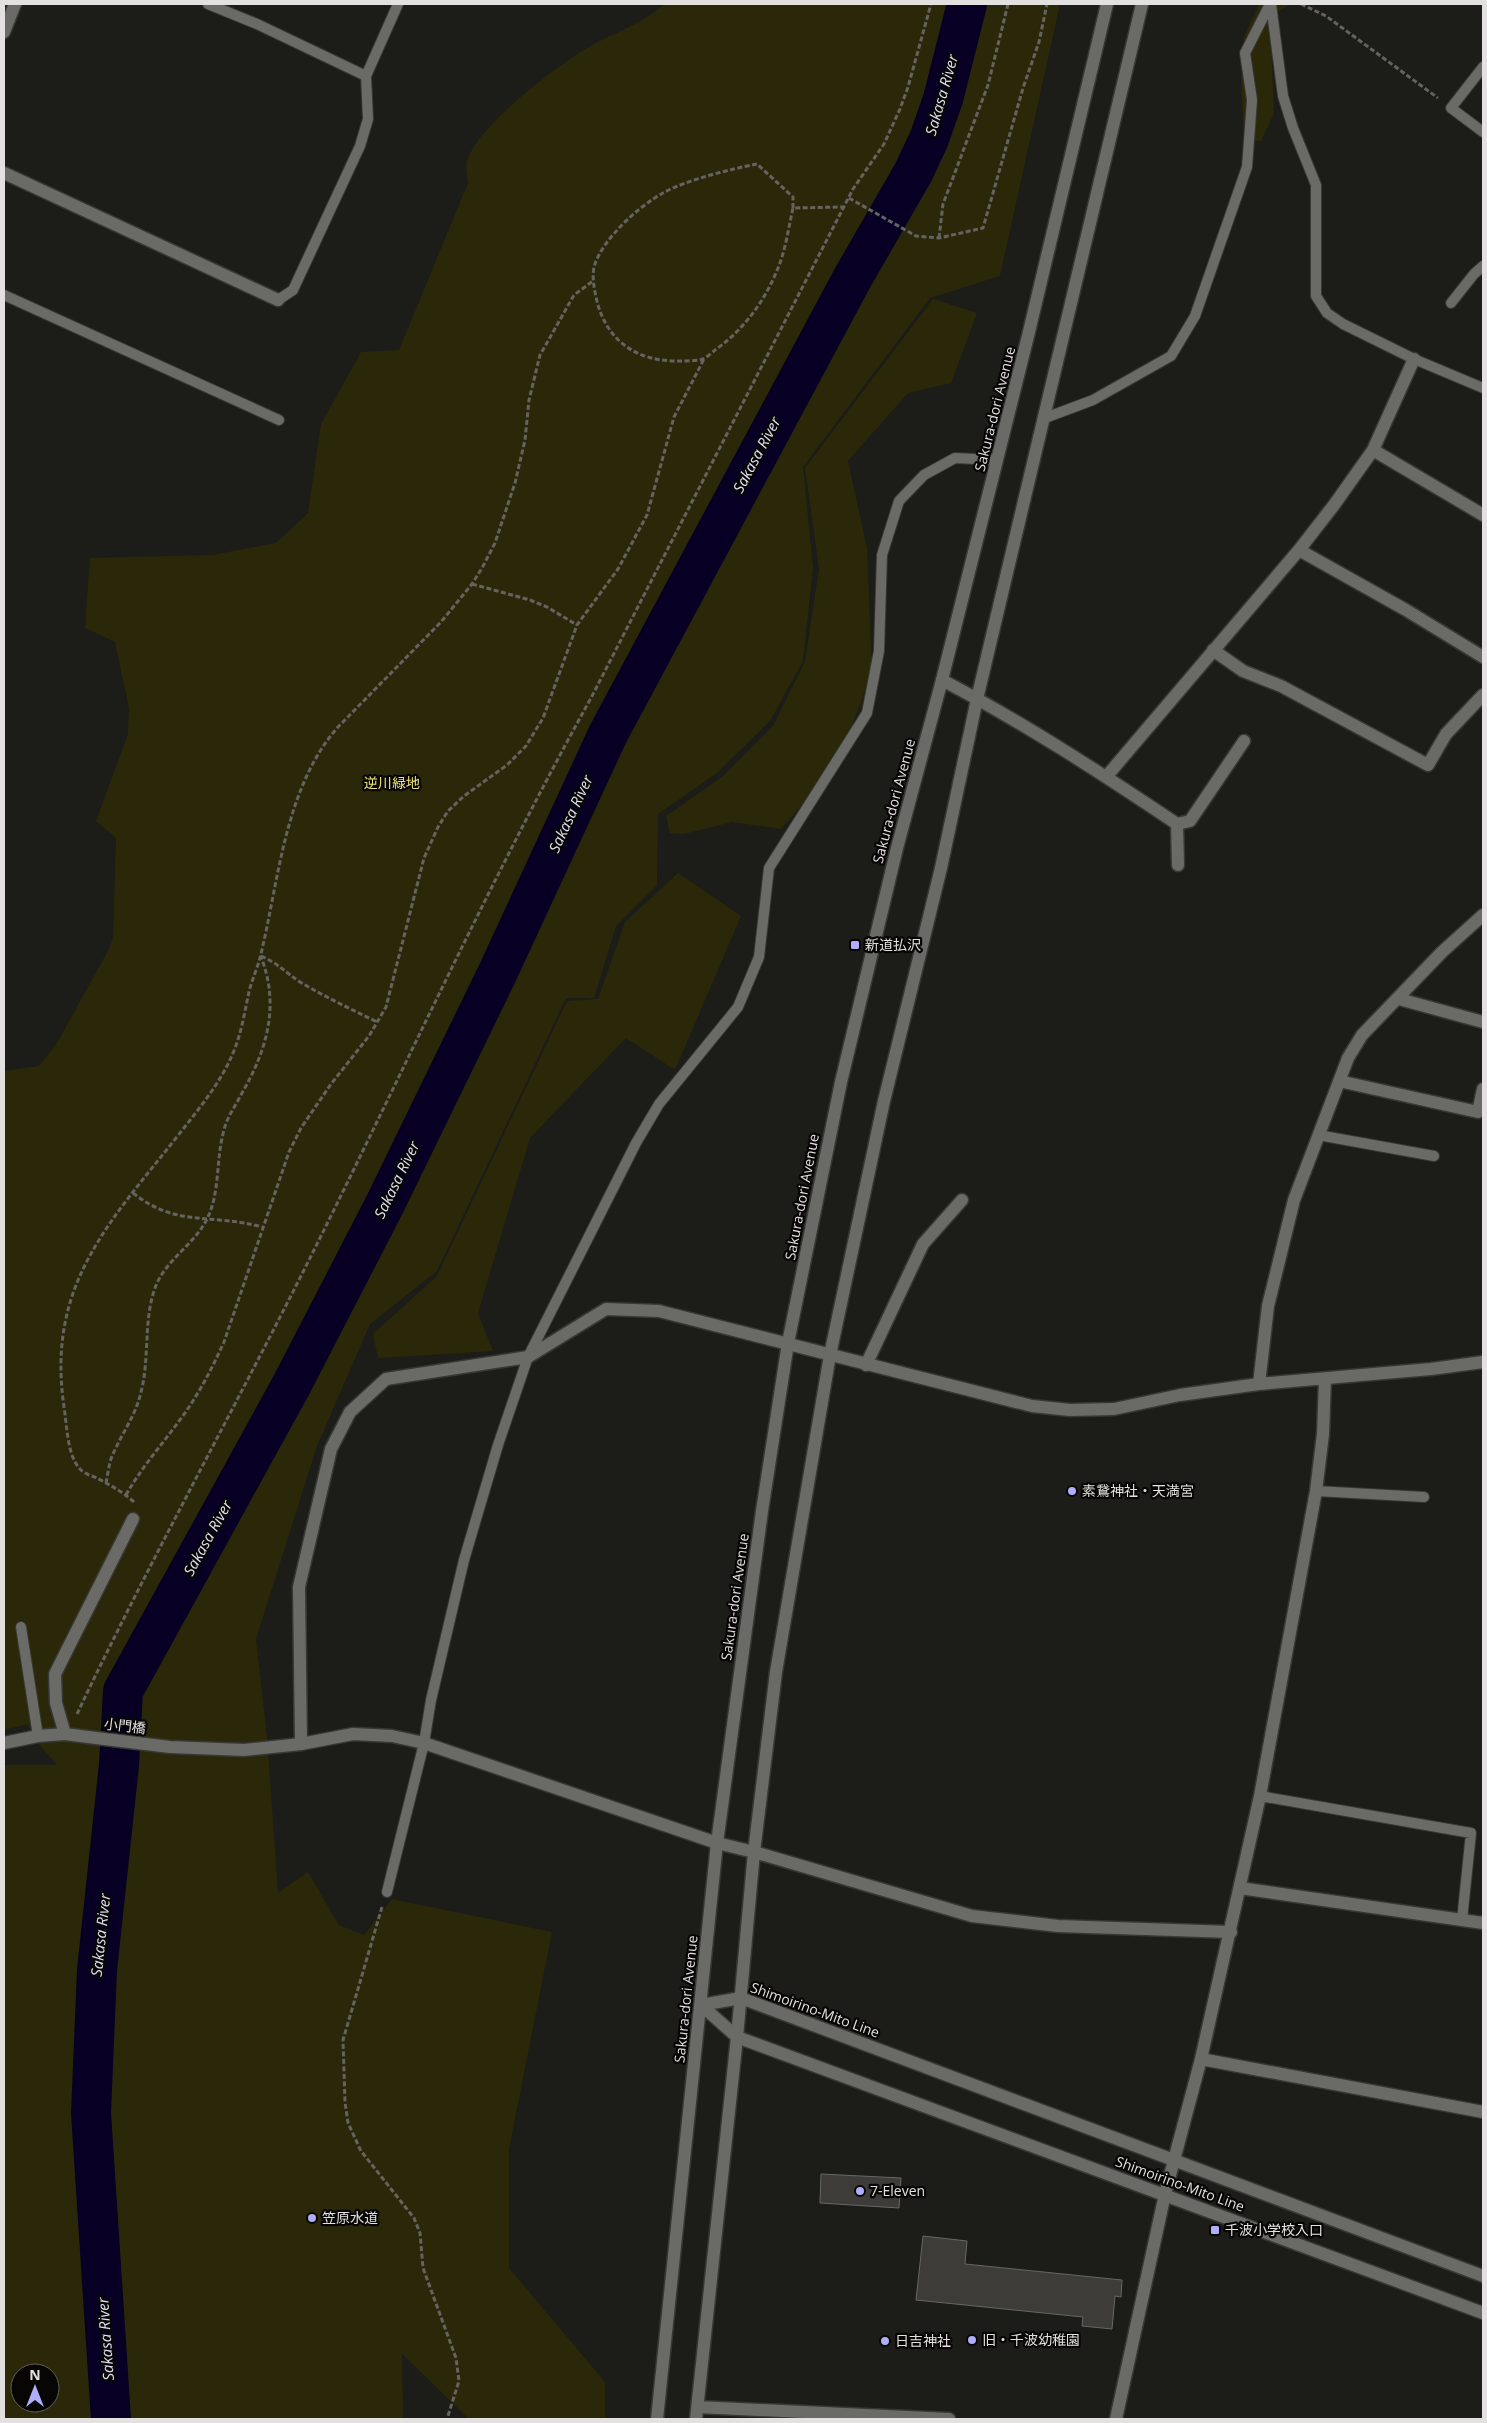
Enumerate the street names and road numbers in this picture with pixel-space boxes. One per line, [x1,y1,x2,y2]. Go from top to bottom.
street label: Sakura-dori Avenue [970,344,1019,473]
street label: Sakura-dori Avenue [868,736,919,865]
street label: Sakura-dori Avenue [780,1132,823,1262]
street label: Sakura-dori Avenue [716,1532,753,1662]
street label: 小門橋 [103,1714,147,1737]
street label: Sakura-dori Avenue [669,1934,702,2064]
street label: Shimoirino-Mito Line [748,1977,882,2042]
street label: Shimoirino-Mito Line [1113,2151,1247,2216]

